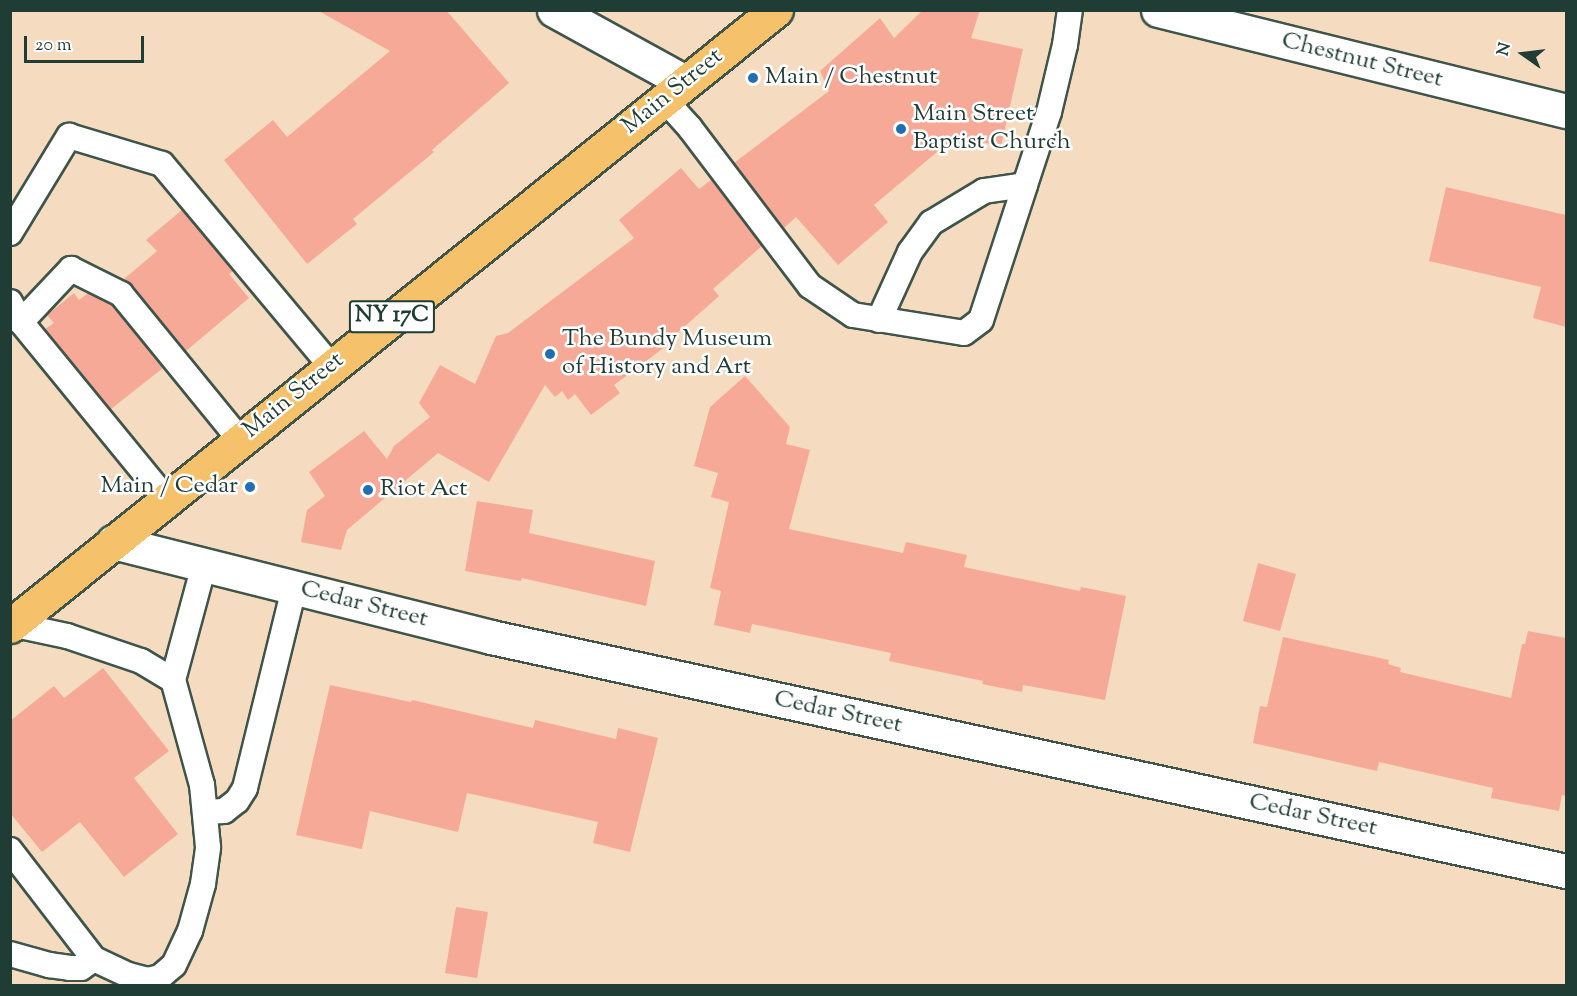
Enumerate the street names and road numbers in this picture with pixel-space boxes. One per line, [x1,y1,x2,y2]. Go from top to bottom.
street label: Chestnut Street [1278,27,1446,95]
street label: Main Street [617,43,729,141]
road number: NY 17C [348,298,436,336]
street label: Main Street [238,347,350,445]
street label: Cedar Street [297,575,431,635]
street label: Cedar Street [771,685,905,741]
street label: Cedar Street [1246,788,1380,844]

